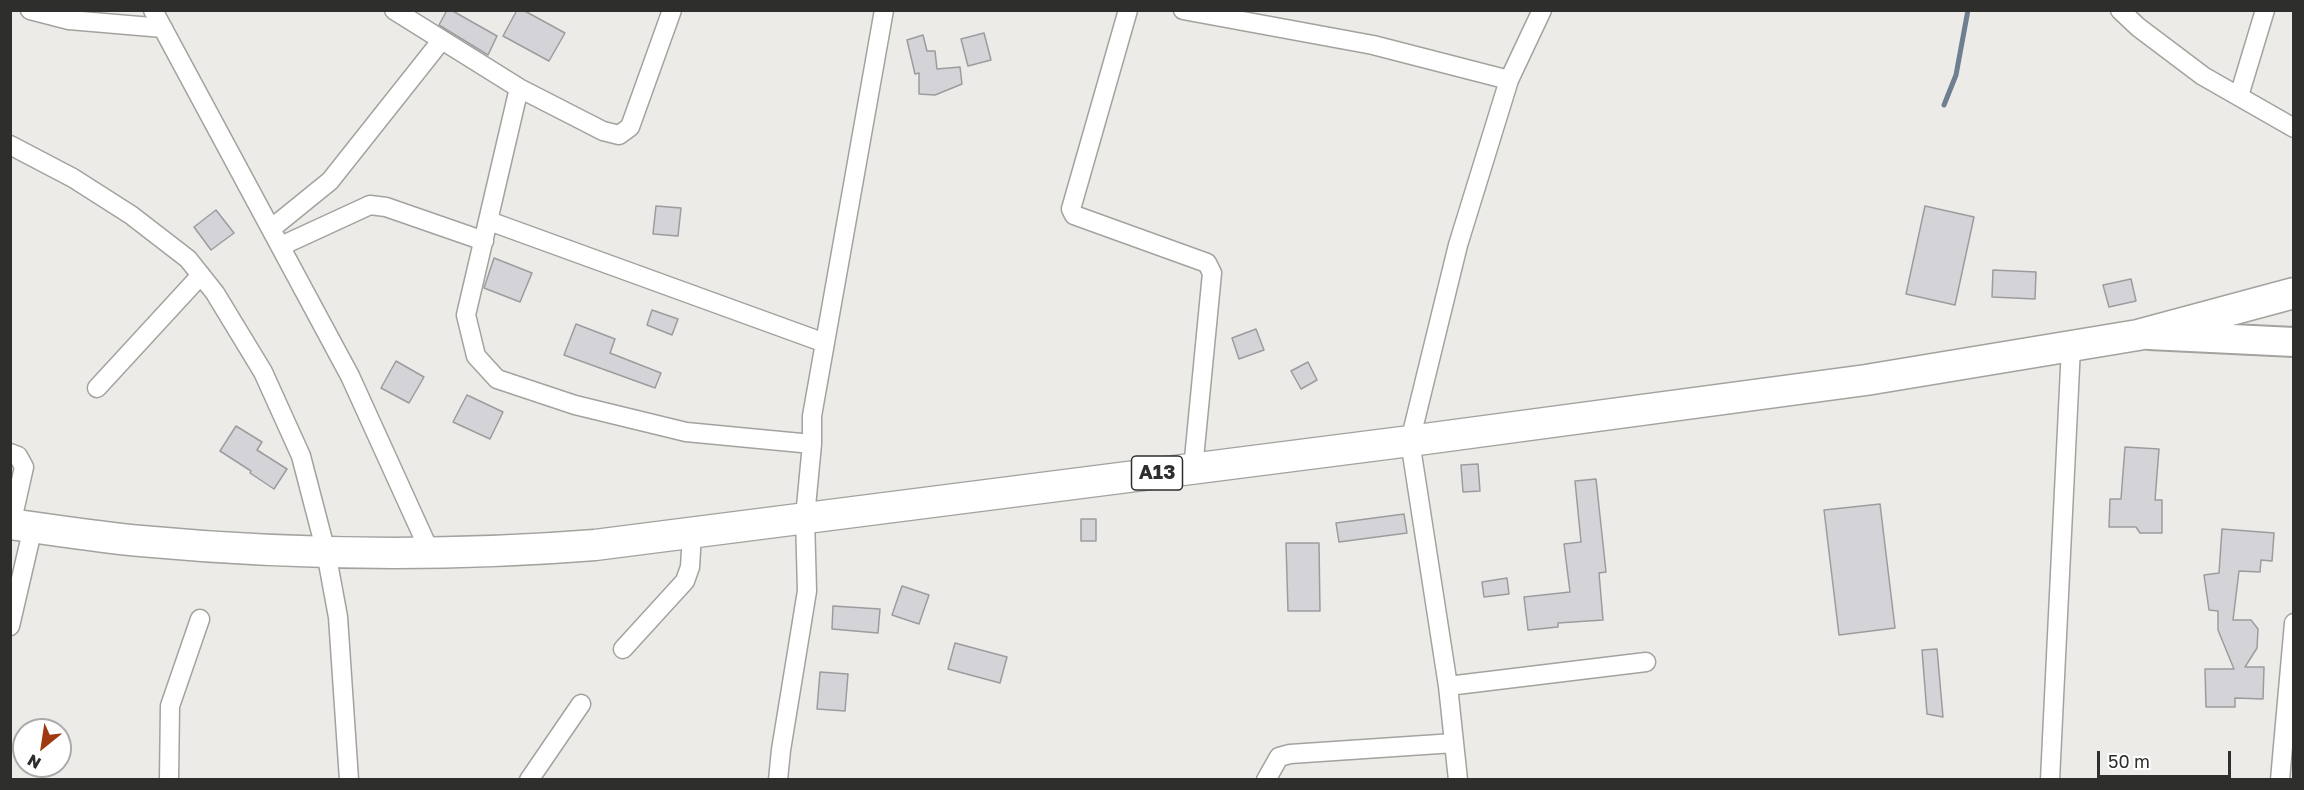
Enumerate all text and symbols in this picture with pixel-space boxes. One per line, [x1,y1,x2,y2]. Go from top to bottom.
road number: A13 [1132,456,1182,490]
north arrow [12,718,72,778]
scale bar [2100,739,2234,777]
text: N [24,750,44,774]
text: 50 m [2108,750,2150,772]

